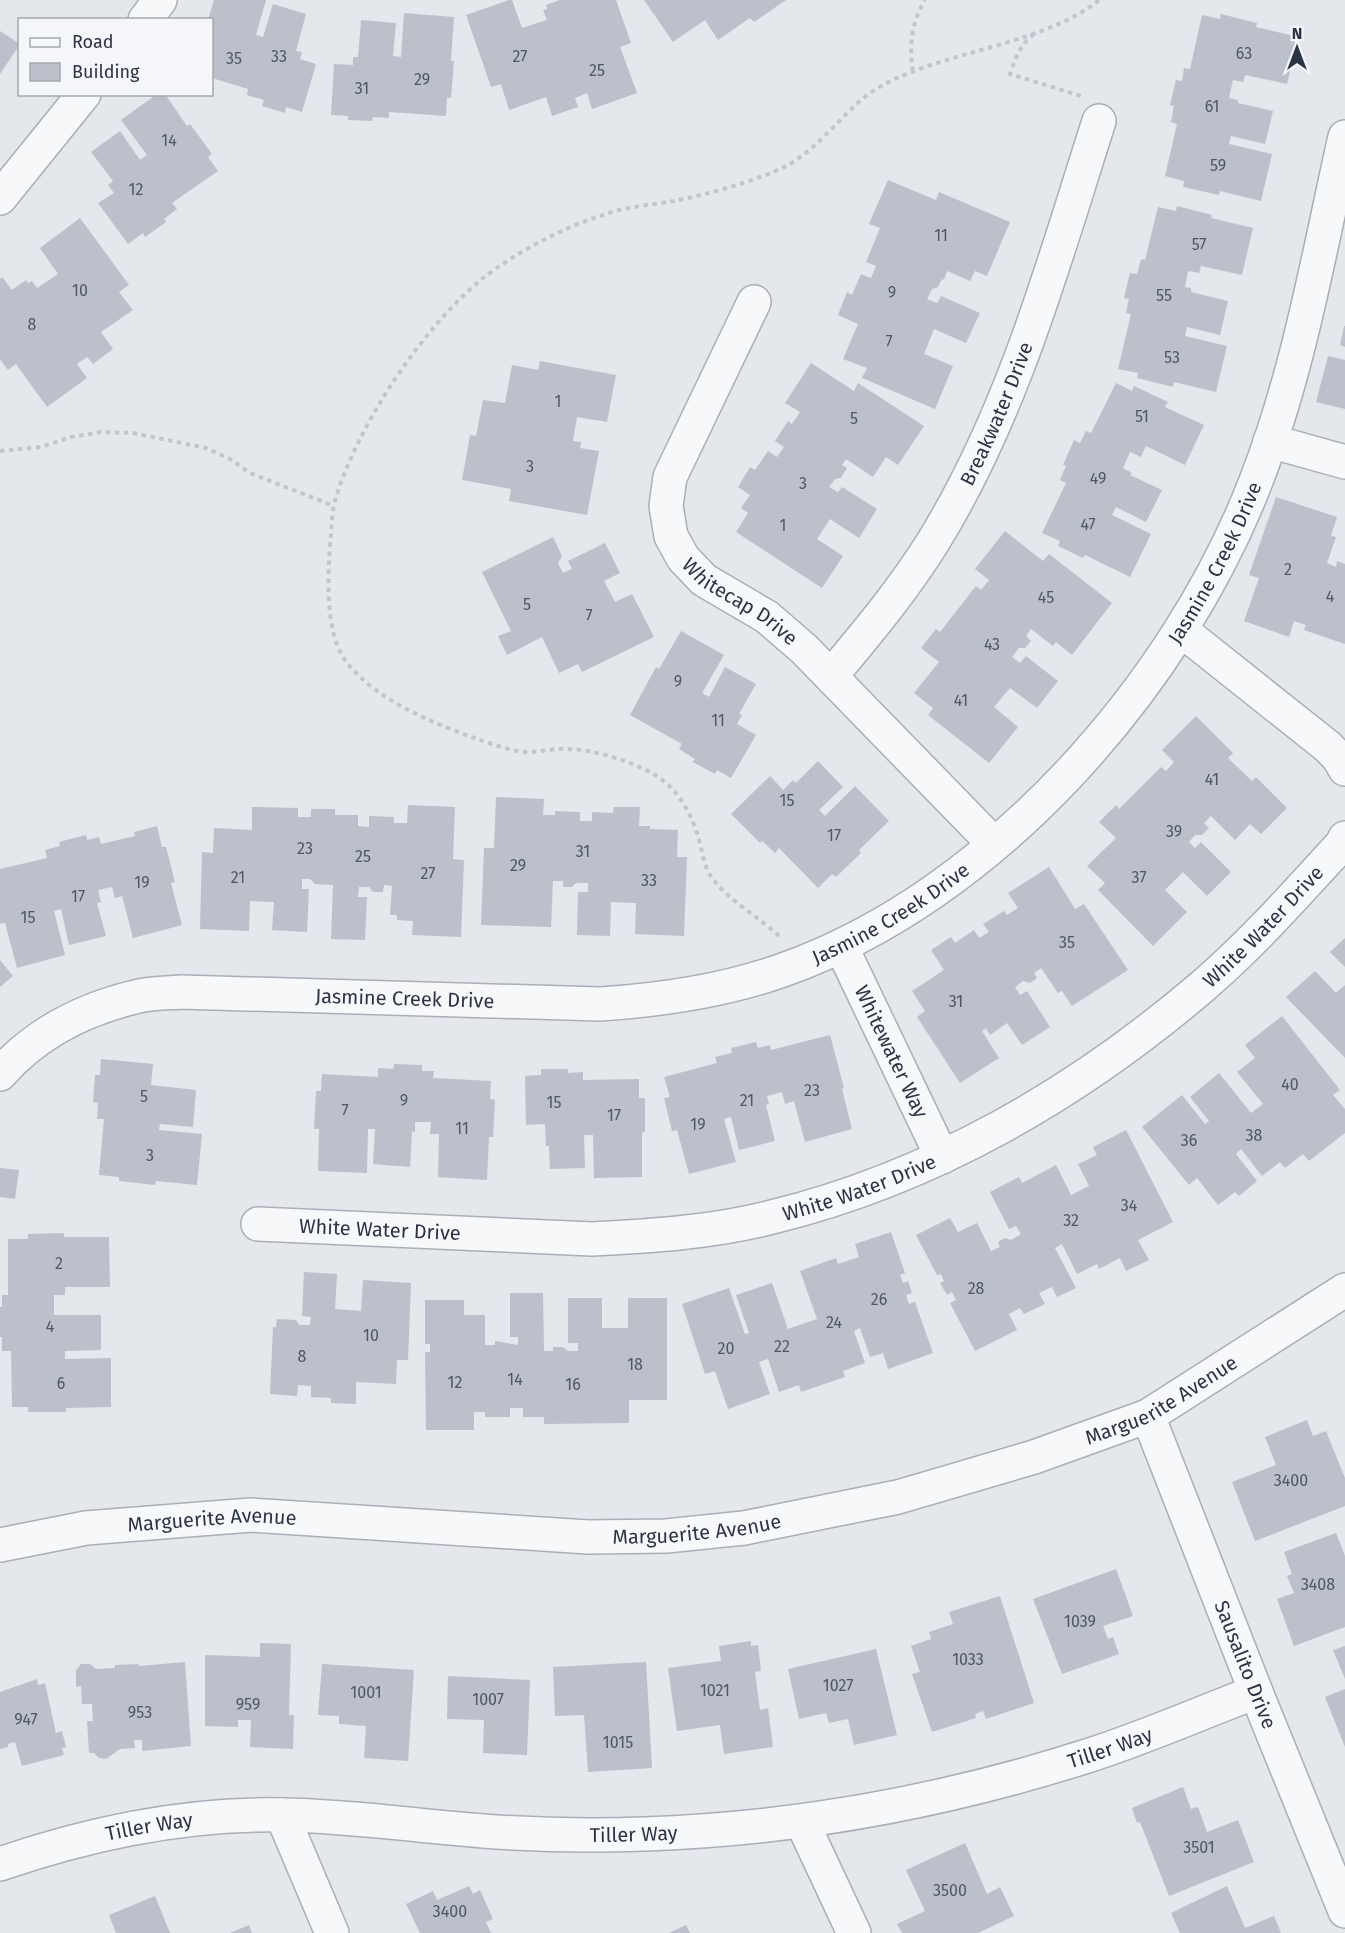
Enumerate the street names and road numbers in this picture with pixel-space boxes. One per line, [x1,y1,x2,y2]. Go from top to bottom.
street label: Breakwater Drive [955,339,1038,490]
street label: Jasmine Creek Drive [1163,478,1266,648]
street label: Whitecap Drive [677,553,803,650]
street label: Jasmine Creek Drive [808,858,974,969]
street label: White Water Drive [1198,861,1328,993]
street label: Whitewater Way [850,981,933,1122]
street label: Jasmine Creek Drive [315,984,495,1013]
street label: White Water Drive [780,1149,940,1226]
street label: White Water Drive [299,1214,461,1245]
street label: Marguerite Avenue [1082,1350,1242,1450]
street label: Marguerite Avenue [126,1503,297,1537]
street label: Marguerite Avenue [612,1509,783,1549]
street label: Sausalito Drive [1209,1597,1282,1732]
street label: Tiller Way [1065,1722,1156,1773]
street label: Tiller Way [103,1807,194,1846]
street label: Tiller Way [590,1821,678,1847]

